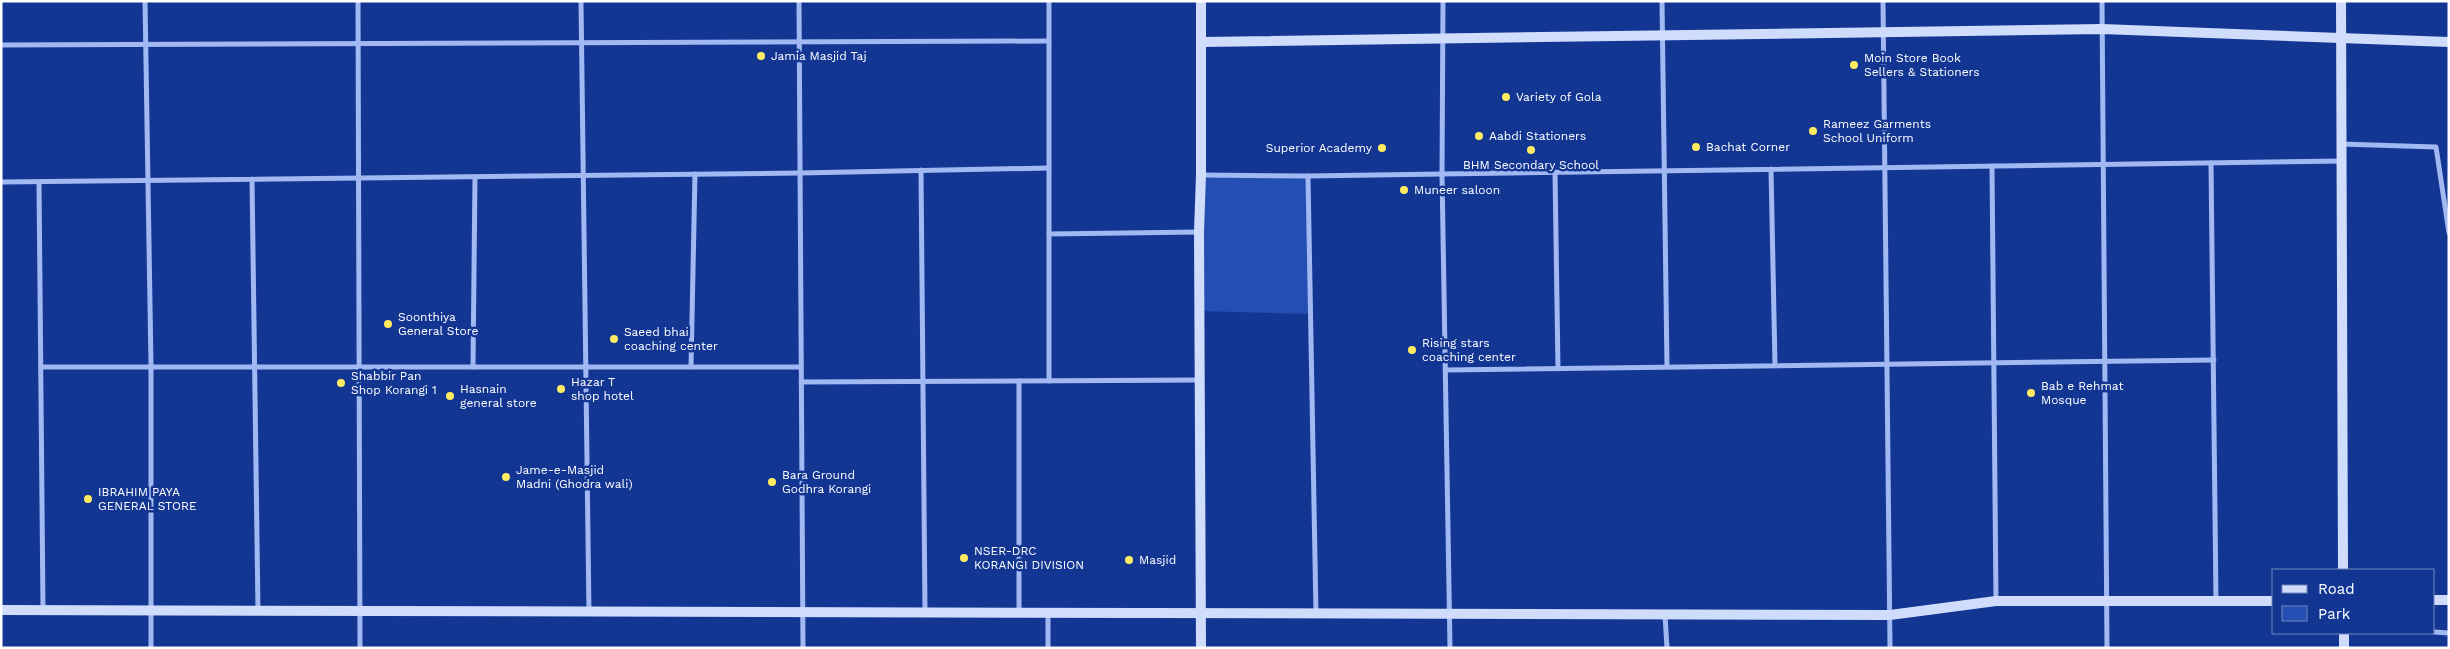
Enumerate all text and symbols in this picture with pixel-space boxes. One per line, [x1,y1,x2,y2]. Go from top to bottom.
place label: Jamia Masjid Taj [771,49,867,63]
marker: Jamia Masjid Taj [755,50,767,62]
place label: Moin Store Book Sellers & Stationers [1864,51,1980,79]
marker: Moin Store Book Sellers & Stationers [1848,59,1860,71]
place label: Variety of Gola [1516,90,1602,104]
marker: Variety of Gola [1500,91,1512,103]
place label: Rameez Garments School Uniform [1823,117,1931,145]
marker: Rameez Garments School Uniform [1807,125,1819,137]
place label: Aabdi Stationers [1489,129,1586,143]
marker: Aabdi Stationers [1473,130,1485,142]
place label: Bachat Corner [1706,140,1790,154]
place label: Superior Academy [1266,141,1373,155]
marker: Bachat Corner [1690,141,1702,153]
marker: Superior Academy [1376,142,1388,154]
marker: BHM Secondary School [1525,144,1537,156]
place label: BHM Secondary School [1463,158,1599,172]
place label: Muneer saloon [1414,183,1500,197]
marker: Muneer saloon [1398,184,1410,196]
place label: Soonthiya General Store [398,310,478,338]
marker: Soonthiya General Store [382,318,394,330]
place label: Saeed bhai coaching center [624,325,718,353]
marker: Saeed bhai coaching center [608,333,620,345]
place label: Rising stars coaching center [1422,336,1516,364]
marker: Rising stars coaching center [1406,344,1418,356]
place label: Shabbir Pan Shop Korangi 1 [351,369,437,397]
place label: Hazar T shop hotel [571,375,634,403]
marker: Shabbir Pan Shop Korangi 1 [335,377,347,389]
place label: Bab e Rehmat Mosque [2041,379,2123,407]
place label: Hasnain general store [460,382,537,410]
marker: Hazar T shop hotel [555,383,567,395]
marker: Bab e Rehmat Mosque [2025,387,2037,399]
marker: Hasnain general store [444,390,456,402]
place label: Jame-e-Masjid Madni (Ghodra wali) [516,463,633,491]
place label: Bara Ground Godhra Korangi [782,468,871,496]
marker: Jame-e-Masjid Madni (Ghodra wali) [500,471,512,483]
marker: Bara Ground Godhra Korangi [766,476,778,488]
place label: IBRAHIM PAYA GENERAL STORE [98,485,197,513]
marker: IBRAHIM PAYA GENERAL STORE [82,493,94,505]
place label: NSER-DRC KORANGI DIVISION [974,544,1084,572]
marker: NSER-DRC KORANGI DIVISION [958,552,970,564]
place label: Masjid [1139,553,1176,567]
marker: Masjid [1123,554,1135,566]
legend [2272,569,2435,634]
text: Road [2318,580,2355,598]
text: Park [2318,605,2351,623]

